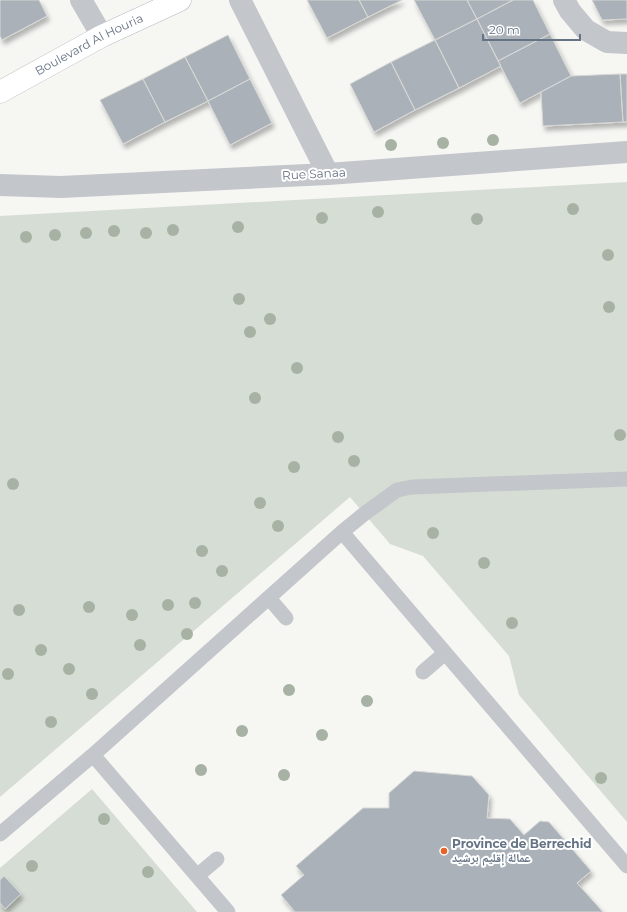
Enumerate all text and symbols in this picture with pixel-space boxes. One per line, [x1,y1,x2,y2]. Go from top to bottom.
street label: Boulevard Al Houria [32,10,145,78]
scale bar [483,16,580,42]
text: 20 m [489,22,520,37]
street label: Rue Sanaa [282,164,346,183]
place label: Province de Berrechid عمالة إقليم برشيد [452,836,592,866]
marker: Province de Berrechid عمالة إقليم برشيد [439,846,449,856]

